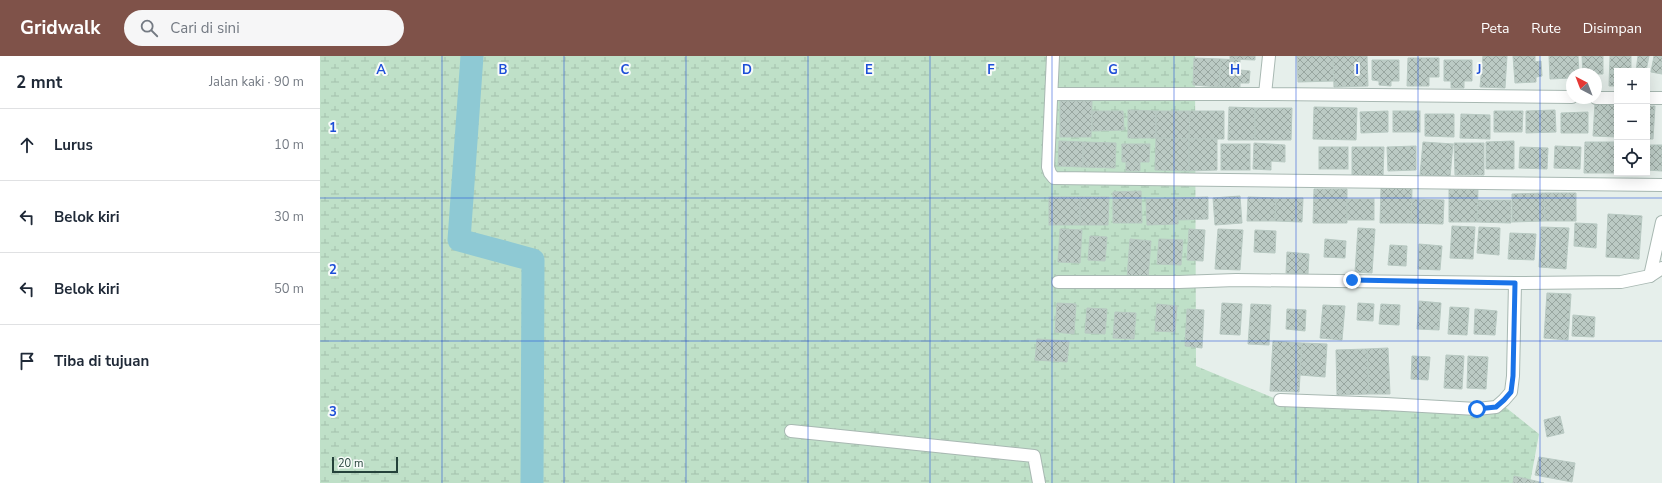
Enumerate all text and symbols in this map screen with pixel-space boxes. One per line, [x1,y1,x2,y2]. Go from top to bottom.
search box [124,10,404,46]
text: Gridwalk [20,15,100,41]
icon: search [138,17,160,39]
text: Cari di sini [170,18,240,38]
text: Peta [1481,19,1509,38]
text: Rute [1531,19,1561,38]
text: Disimpan [1583,19,1642,38]
text: A [376,61,386,79]
text: B [499,61,508,79]
text: C [621,61,630,79]
text: D [742,61,752,79]
text: E [865,61,873,79]
text: F [987,61,995,79]
text: G [1108,61,1118,79]
text: H [1230,61,1240,79]
text: I [1355,61,1359,79]
text: J [1476,61,1481,79]
north arrow [1566,68,1602,104]
map controls [1614,68,1650,176]
button: + [1614,68,1650,104]
text: 2 mnt [16,71,62,94]
text: Jalan kaki · 90 m [209,73,304,91]
button: − [1614,104,1650,140]
text: 1 [329,119,337,137]
icon: ahead [16,134,38,156]
text: Lurus [54,135,93,155]
text: 10 m [274,136,304,154]
button: locate [1614,140,1650,176]
icon: left [16,206,38,228]
text: Belok kiri [54,207,119,227]
text: 30 m [274,208,304,226]
text: 2 [329,261,337,279]
route end [1343,271,1361,289]
icon: left [16,278,38,300]
text: Belok kiri [54,279,119,299]
text: 50 m [274,280,304,298]
icon: arrive [16,350,38,372]
text: Tiba di tujuan [54,351,149,371]
route start [1468,400,1486,418]
text: 3 [329,403,337,421]
scale bar [332,455,398,474]
text: 20 m [338,456,363,471]

